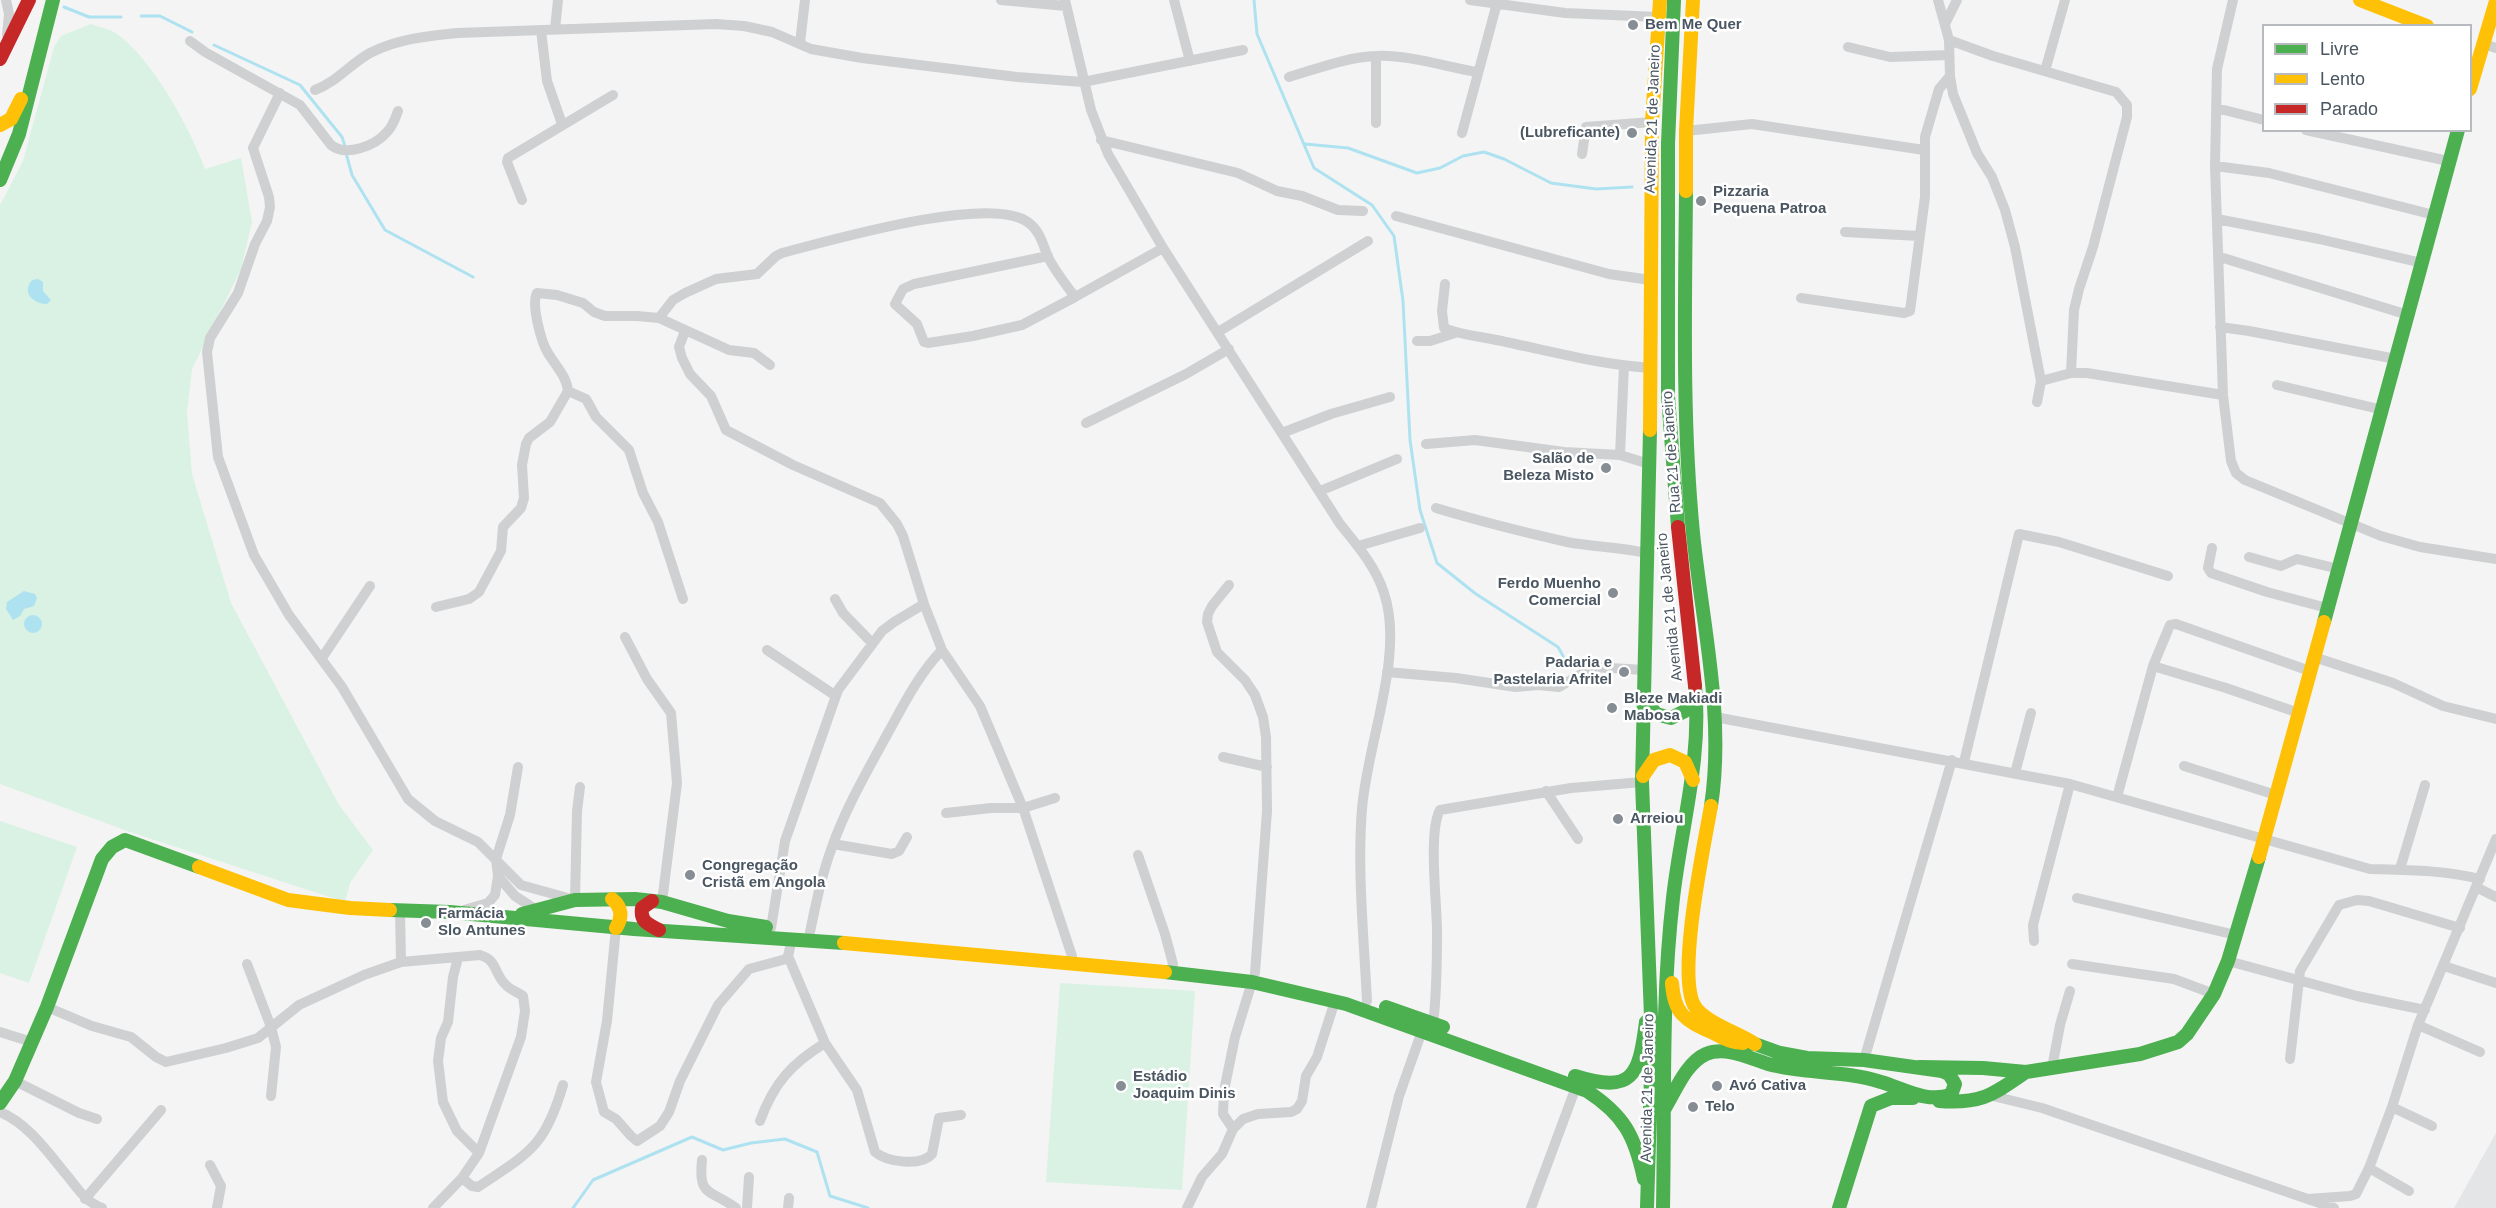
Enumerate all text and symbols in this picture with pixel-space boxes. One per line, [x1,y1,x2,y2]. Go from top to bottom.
place label: Bem Me Quer [1645,16,1742,34]
marker: Bem Me Quer [1626,18,1640,32]
legend [2262,24,2472,132]
text: Livre [2320,39,2359,59]
street label: Avenida 21 de Janeiro [1641,44,1665,194]
text: Lento [2320,69,2365,89]
text: Parado [2320,99,2378,119]
place label: (Lubreficante) [1520,124,1620,142]
marker: (Lubreficante) [1625,126,1639,140]
place label: Pizzaria Pequena Patroa [1713,183,1826,218]
marker: Pizzaria Pequena Patroa [1694,194,1708,208]
street label: Rua 21 de Janeiro [1659,390,1685,514]
place label: Salão de Beleza Misto [1503,450,1594,485]
marker: Salão de Beleza Misto [1599,461,1613,475]
street label: Avenida 21 de Janeiro [1653,532,1687,682]
place label: Ferdo Muenho Comercial [1498,575,1601,610]
marker: Ferdo Muenho Comercial [1606,586,1620,600]
place label: Padaria e Pastelaria Afritel [1494,654,1612,689]
marker: Padaria e Pastelaria Afritel [1617,665,1631,679]
place label: Bleze Makiadi Mabosa [1624,690,1722,725]
marker: Bleze Makiadi Mabosa [1605,701,1619,715]
place label: Arreiou [1630,810,1683,828]
marker: Arreiou [1611,812,1625,826]
place label: Congregação Cristã em Angola [702,857,825,892]
marker: Congregação Cristã em Angola [683,868,697,882]
place label: Farmácia Slo Antunes [438,905,526,940]
marker: Farmácia Slo Antunes [419,916,433,930]
street label: Avenida 21 de Janeiro [1638,1013,1658,1163]
place label: Estádio Joaquim Dinis [1133,1068,1236,1103]
place label: Avó Cativa [1729,1077,1806,1095]
marker: Estádio Joaquim Dinis [1114,1079,1128,1093]
marker: Avó Cativa [1710,1079,1724,1093]
place label: Telo [1705,1098,1735,1116]
marker: Telo [1686,1100,1700,1114]

